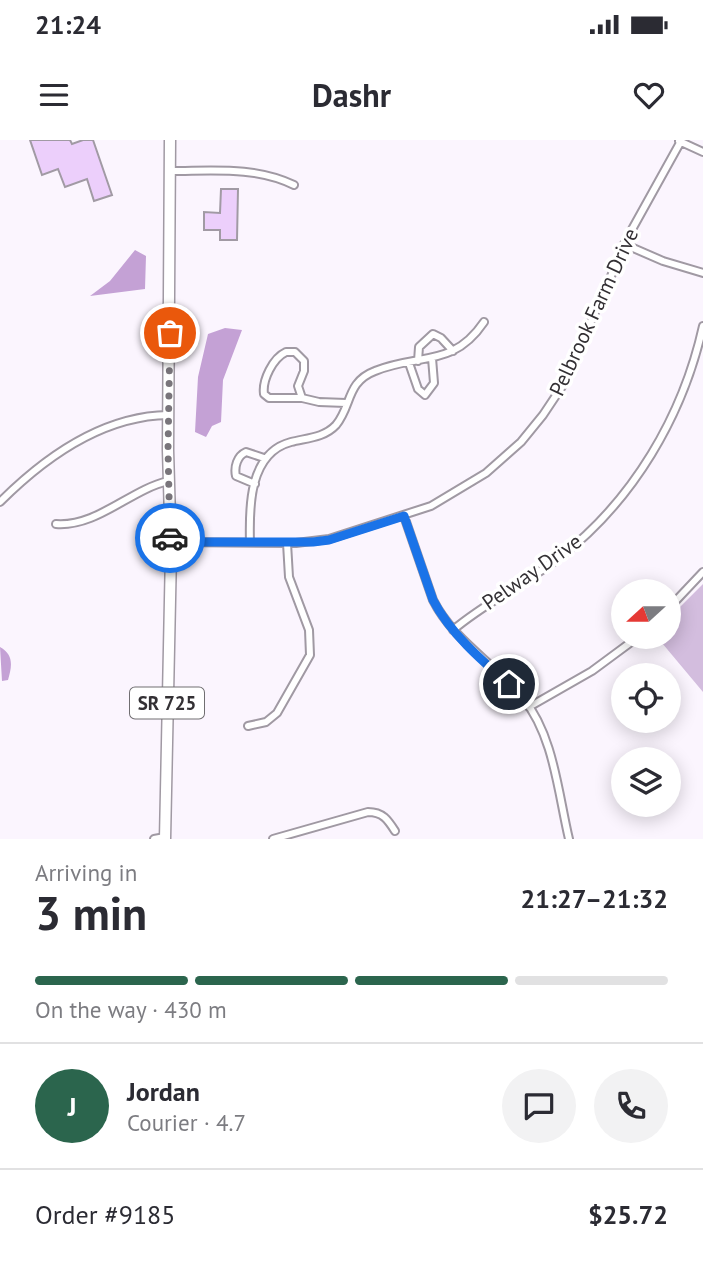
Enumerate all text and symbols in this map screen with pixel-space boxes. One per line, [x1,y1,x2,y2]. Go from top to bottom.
text: 21:24 [35,8,101,41]
text: Dashr [312,74,391,116]
icon: menu [35,76,73,114]
icon: heart [630,76,668,114]
street label: Pelbrook Farm Drive [543,224,644,400]
pin [140,303,200,363]
icon: bag [151,314,189,352]
courier [135,503,205,573]
icon: car [151,519,189,557]
street label: Pelway Drive [477,527,587,616]
north arrow [611,579,681,649]
map controls [611,579,681,817]
pin [479,654,539,714]
button: locate [611,663,681,733]
icon: home [490,665,528,703]
road number: SR 725 [130,688,204,718]
button: layers [611,747,681,817]
text: Arriving in [35,858,137,887]
text: 21:27–21:32 [521,882,668,915]
text: 3 min [35,883,147,943]
text: On the way · 430 m [35,995,227,1024]
button: chat [502,1069,576,1143]
button: phone [594,1069,668,1143]
text: Jordan [127,1075,200,1108]
text: J [68,1090,76,1123]
text: Courier · 4.7 [127,1108,246,1137]
text: Order #9185 [35,1198,175,1231]
text: $25.72 [588,1198,668,1231]

